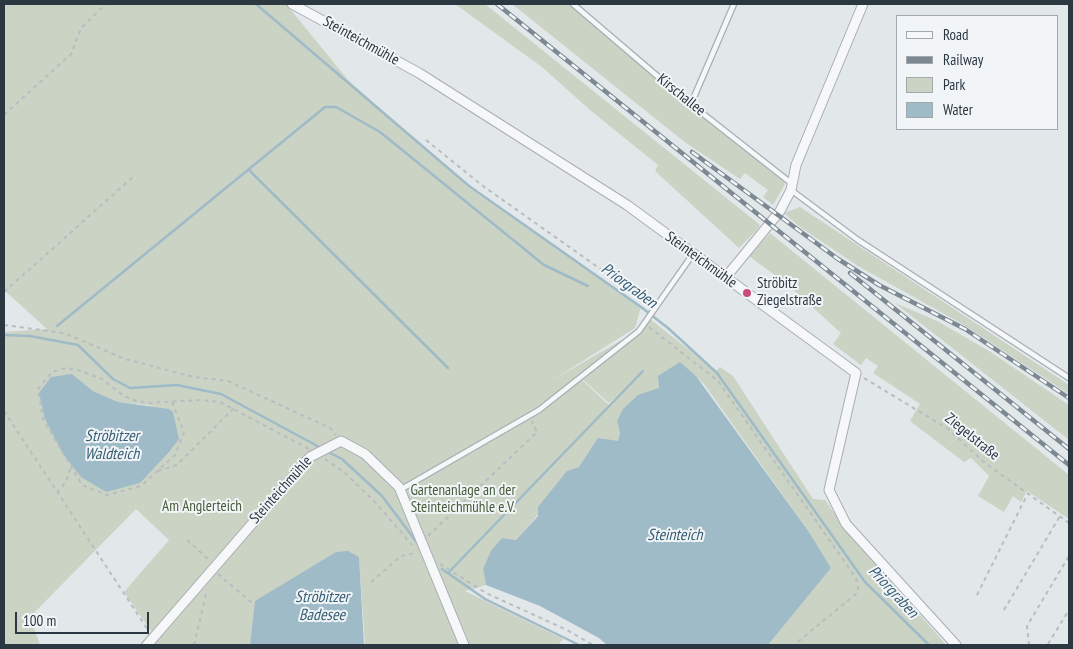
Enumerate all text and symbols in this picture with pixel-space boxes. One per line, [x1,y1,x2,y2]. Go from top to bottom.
street label: Steinteichmühle [320,13,402,69]
legend [896,15,1058,130]
text: Road [943,25,969,44]
text: Railway [943,50,983,69]
street label: Kirschallee [653,70,709,120]
text: Park [943,75,965,94]
text: Water [943,100,973,119]
street label: Steinteichmühle [662,228,740,292]
water label: Priorgraben [597,259,661,313]
place label: Ströbitz Ziegelstraße [757,275,822,310]
marker: Ströbitz Ziegelstraße [741,287,753,299]
street label: Ziegelstraße [941,410,1003,464]
water label: Ströbitzer Waldteich [85,426,139,464]
street label: Steinteichmühle [246,453,316,527]
park label: Gartenanlage an der Steinteichmühle e.V. [410,482,516,517]
park label: Am Anglerteich [162,498,242,516]
water label: Steinteich [647,525,703,545]
water label: Priorgraben [864,562,922,622]
water label: Ströbitzer Badesee [295,587,349,625]
scale bar [18,602,151,634]
text: 100 m [23,611,56,630]

